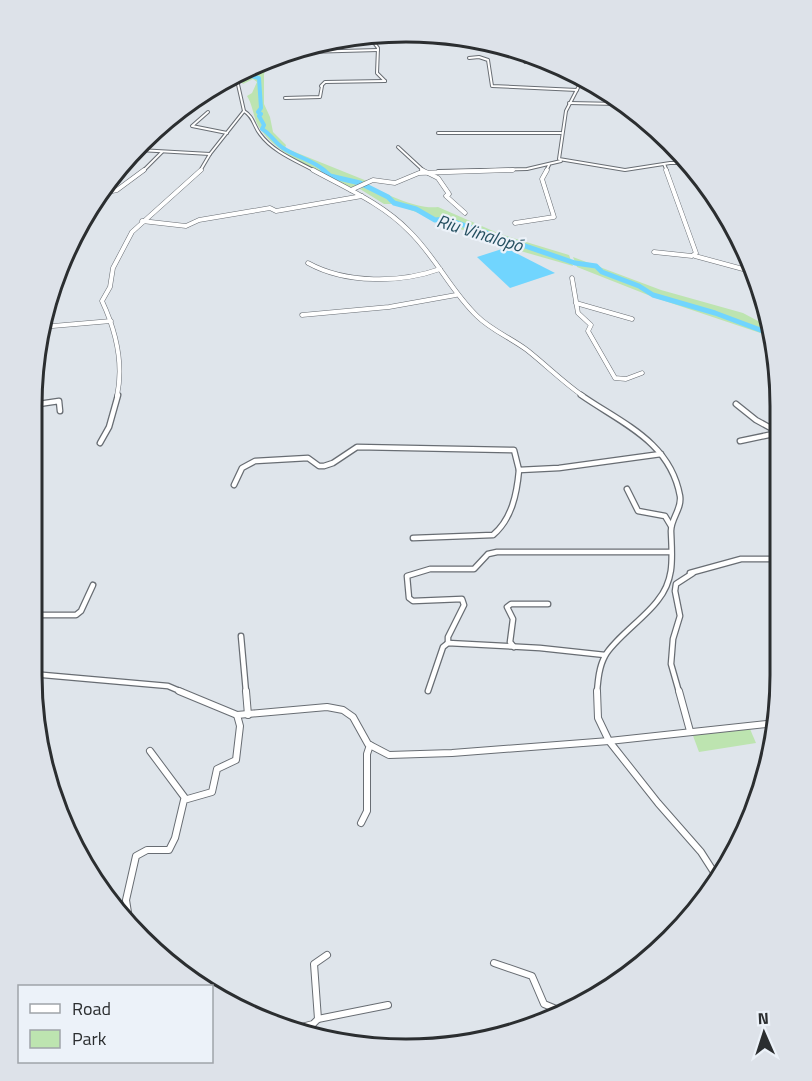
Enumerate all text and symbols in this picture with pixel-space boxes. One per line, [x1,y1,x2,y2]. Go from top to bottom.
water label: Riu Vinalopó [434,207,528,259]
legend [18,985,213,1063]
text: Road [72,995,111,1022]
north arrow [734,1003,794,1063]
text: N [757,1006,769,1030]
text: Park [72,1025,107,1052]

